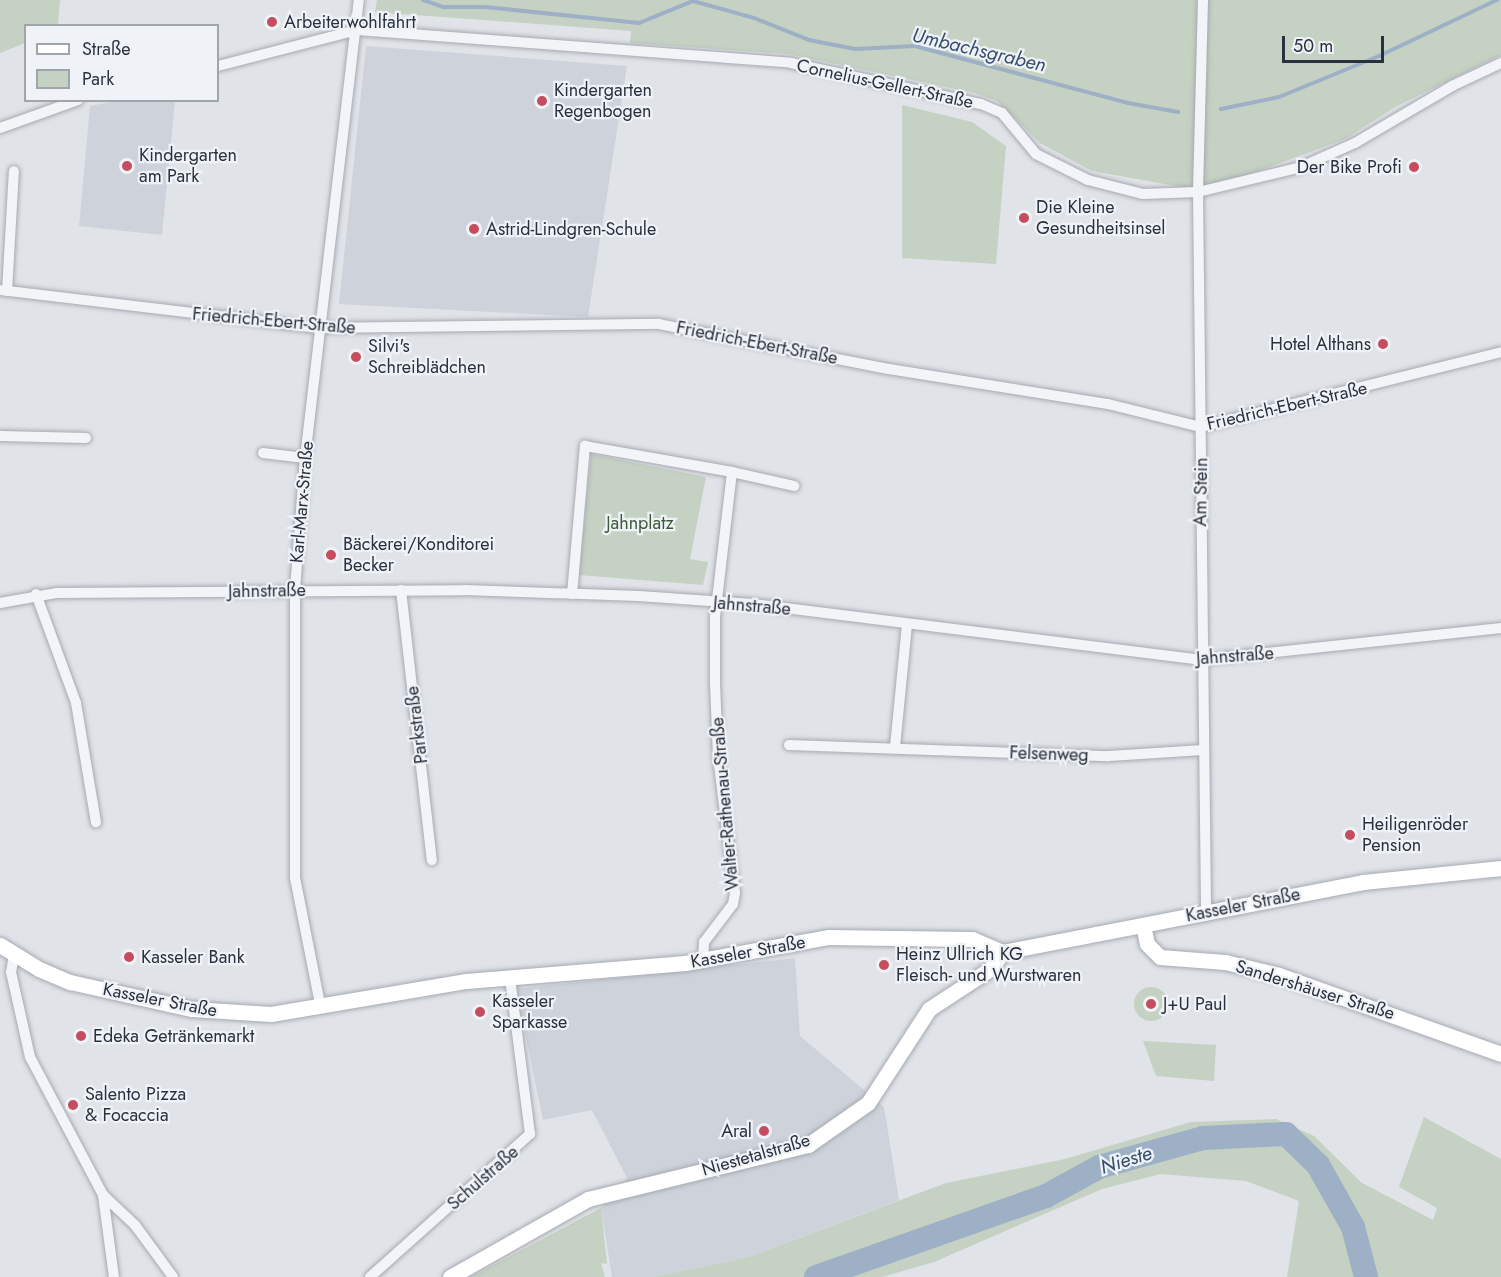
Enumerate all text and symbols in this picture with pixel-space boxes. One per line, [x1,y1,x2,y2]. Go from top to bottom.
place label: Arbeiterwohlfahrt [284,11,416,33]
marker: Arbeiterwohlfahrt [265,15,279,29]
water label: Umbachsgraben [910,23,1048,77]
legend [24,24,219,102]
scale bar [1285,24,1387,62]
text: 50 m [1293,33,1333,59]
text: Straße [82,36,130,62]
street label: Cornelius-Gellert-Straße [795,55,975,113]
text: Park [82,66,114,92]
place label: Kindergarten Regenbogen [554,80,652,122]
marker: Kindergarten Regenbogen [535,94,549,108]
place label: Kindergarten am Park [139,145,237,188]
place label: Der Bike Profi [1297,156,1402,178]
marker: Kindergarten am Park [120,159,134,173]
marker: Der Bike Profi [1407,160,1421,174]
place label: Die Kleine Gesundheitsinsel [1036,197,1165,240]
marker: Die Kleine Gesundheitsinsel [1017,211,1031,225]
place label: Astrid-Lindgren-Schule [486,218,656,240]
marker: Astrid-Lindgren-Schule [467,222,481,236]
street label: Friedrich-Ebert-Straße [191,303,357,339]
street label: Friedrich-Ebert-Straße [675,317,839,369]
place label: Hotel Althans [1270,333,1371,355]
place label: Silvi's Schreiblädchen [368,336,486,378]
marker: Hotel Althans [1376,337,1390,351]
marker: Silvi's Schreiblädchen [349,350,363,364]
street label: Friedrich-Ebert-Straße [1205,377,1369,435]
street label: Karl-Marx-Straße [286,440,318,564]
street label: Am Stein [1190,457,1212,527]
park label: Jahnplatz [606,512,674,534]
place label: Bäckerei/Konditorei Becker [343,534,494,576]
marker: Bäckerei/Konditorei Becker [324,548,338,562]
street label: Jahnstraße [228,580,306,602]
street label: Jahnstraße [712,592,792,620]
street label: Jahnstraße [1195,643,1275,669]
street label: Parkstraße [402,685,432,765]
street label: Walter-Rathenau-Straße [707,716,743,892]
street label: Felsenweg [1009,742,1089,766]
place label: Heiligenröder Pension [1362,814,1468,856]
marker: Heiligenröder Pension [1343,828,1357,842]
street label: Kasseler Straße [1184,883,1302,927]
street label: Kasseler Straße [689,931,807,973]
place label: Heinz Ullrich KG Fleisch- und Wurstwaren [896,944,1081,986]
place label: Kasseler Bank [141,946,245,968]
marker: Kasseler Bank [122,950,136,964]
street label: Sandershäuser Straße [1233,956,1397,1024]
marker: Heinz Ullrich KG Fleisch- und Wurstwaren [877,958,891,972]
street label: Kasseler Straße [101,978,219,1022]
place label: Kasseler Sparkasse [492,991,567,1034]
place label: J+U Paul [1163,993,1227,1015]
marker: J+U Paul [1144,997,1158,1011]
marker: Kasseler Sparkasse [473,1005,487,1019]
place label: Edeka Getränkemarkt [93,1025,254,1047]
marker: Edeka Getränkemarkt [74,1029,88,1043]
place label: Salento Pizza & Focaccia [85,1084,186,1126]
marker: Salento Pizza & Focaccia [66,1098,80,1112]
place label: Aral [721,1120,752,1142]
marker: Aral [757,1124,771,1138]
street label: Niestetalstraße [699,1129,813,1181]
street label: Schulstraße [443,1141,523,1215]
water label: Nieste [1097,1141,1155,1179]

